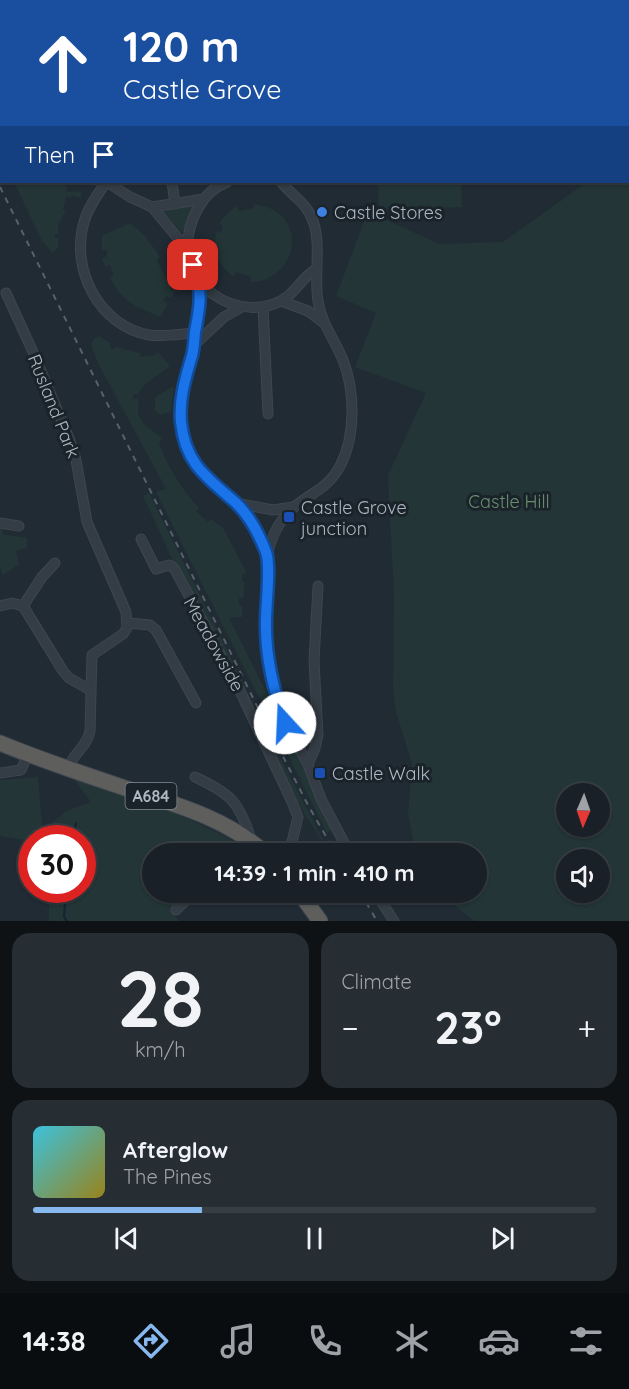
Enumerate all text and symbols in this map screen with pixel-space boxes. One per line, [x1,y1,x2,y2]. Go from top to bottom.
text: 120 m [123,20,240,73]
icon: ahead [24,24,102,102]
text: Castle Grove [123,72,282,106]
icon: arrive [87,138,120,171]
text: Then [24,141,75,169]
place label: Castle Stores [334,201,442,224]
marker: Castle Stores [315,205,329,219]
pin [167,239,218,290]
icon: arrive [176,248,209,281]
street label: Rusland Park [23,351,85,461]
park label: Castle Hill [468,490,550,513]
place label: Castle Grove junction [300,496,407,540]
marker: Castle Grove junction [282,510,296,524]
street label: Meadowside [179,593,249,695]
position arrow [253,691,317,755]
place label: Castle Walk [332,762,430,785]
marker: Castle Walk [313,766,327,780]
road number: A684 [126,783,176,809]
north arrow [556,783,610,837]
map controls [556,783,610,903]
speed limit sign: 30 [18,825,96,903]
button: sound [556,849,610,903]
text: 14:39 · 1 min · 410 m [214,859,415,887]
text: 28 [117,949,204,1047]
text: Climate [342,969,412,994]
text: 23° [434,999,502,1055]
text: − [342,1007,359,1048]
text: + [577,1007,596,1048]
text: km/h [135,1037,186,1062]
text: Afterglow [123,1136,228,1164]
text: The Pines [123,1164,212,1189]
icon: previous [110,1222,143,1255]
icon: pause [298,1222,331,1255]
icon: next [486,1222,519,1255]
icon: directions [130,1320,172,1362]
icon: music [217,1320,259,1362]
icon: phone [304,1320,346,1362]
icon: climate [391,1320,433,1362]
icon: car [478,1320,520,1362]
icon: filters [565,1320,607,1362]
text: 14:38 [22,1324,85,1358]

